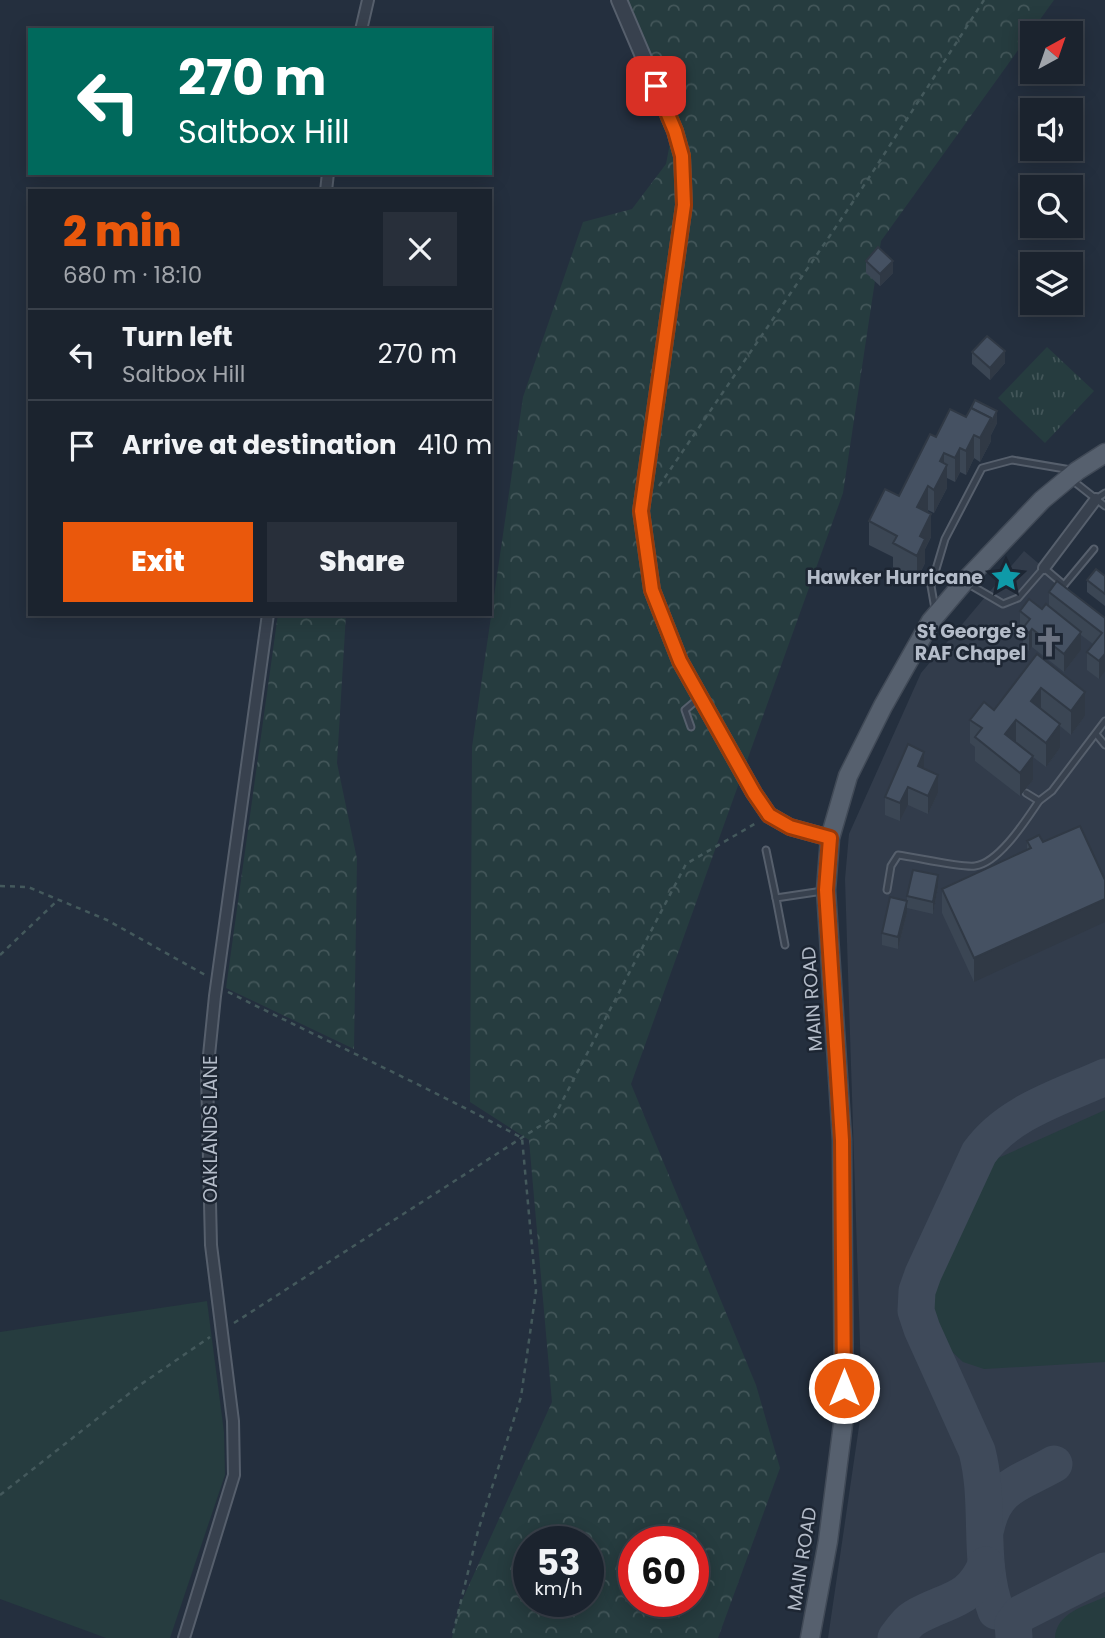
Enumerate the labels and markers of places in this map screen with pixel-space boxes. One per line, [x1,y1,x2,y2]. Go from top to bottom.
pin [626,56,686,116]
place icon: Hawker Hurricane [989,560,1023,594]
place label: Hawker Hurricane [807,564,983,591]
place label: St George's RAF Chapel [915,618,1026,667]
church icon: St George's RAF Chapel [1032,625,1066,659]

